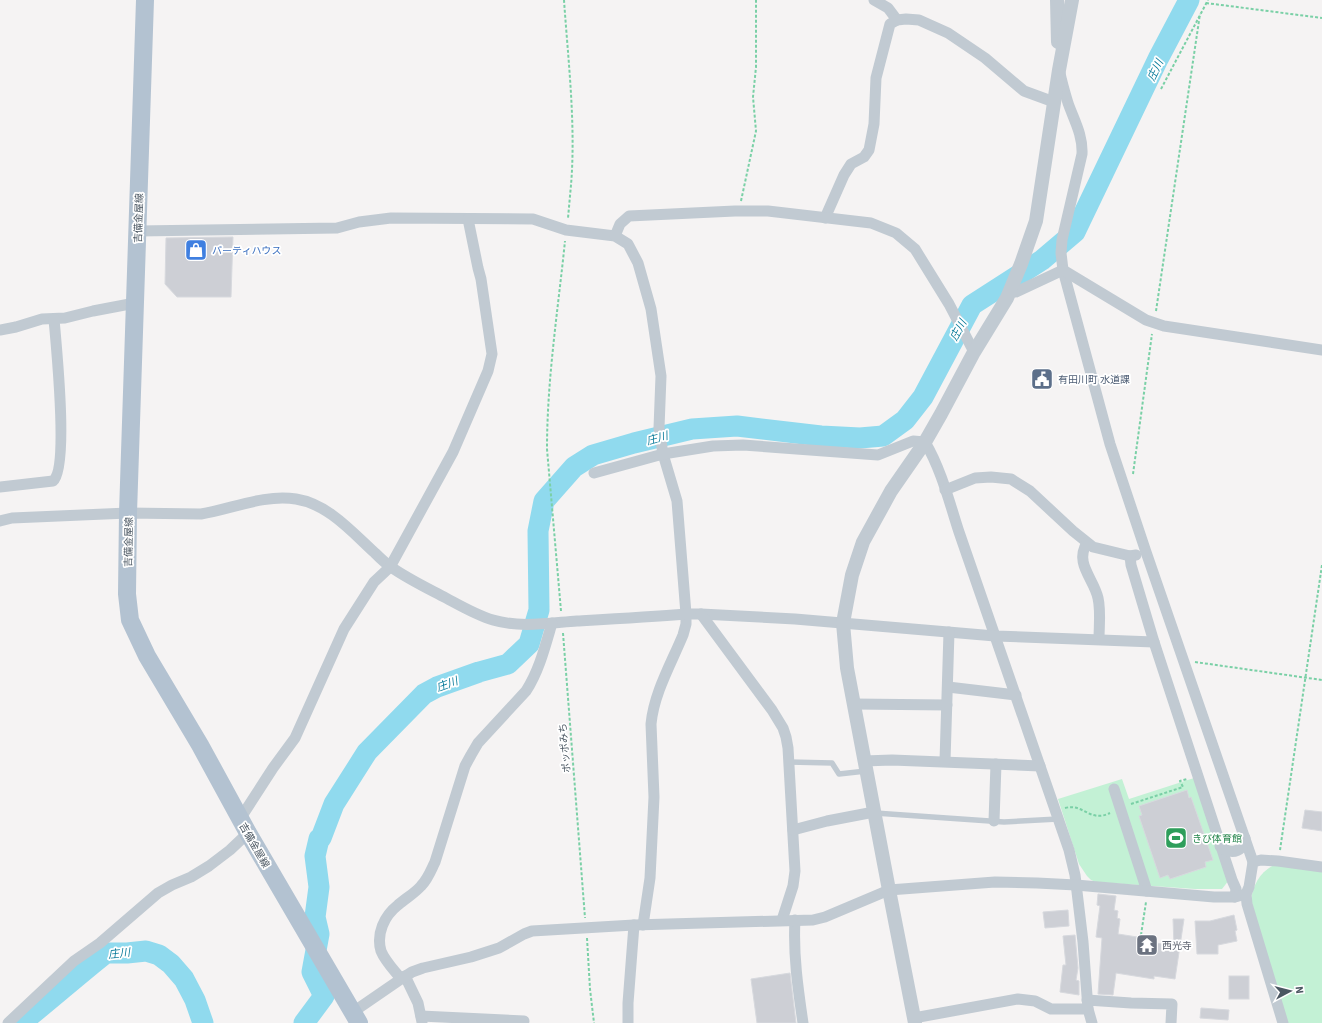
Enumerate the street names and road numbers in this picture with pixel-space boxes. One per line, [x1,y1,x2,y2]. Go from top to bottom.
street label: 吉備金屋線 [131,193,147,243]
street label: 吉備金屋線 [122,517,136,567]
street label: ポッポみち [556,722,574,773]
street label: 吉備金屋線 [236,820,273,871]

